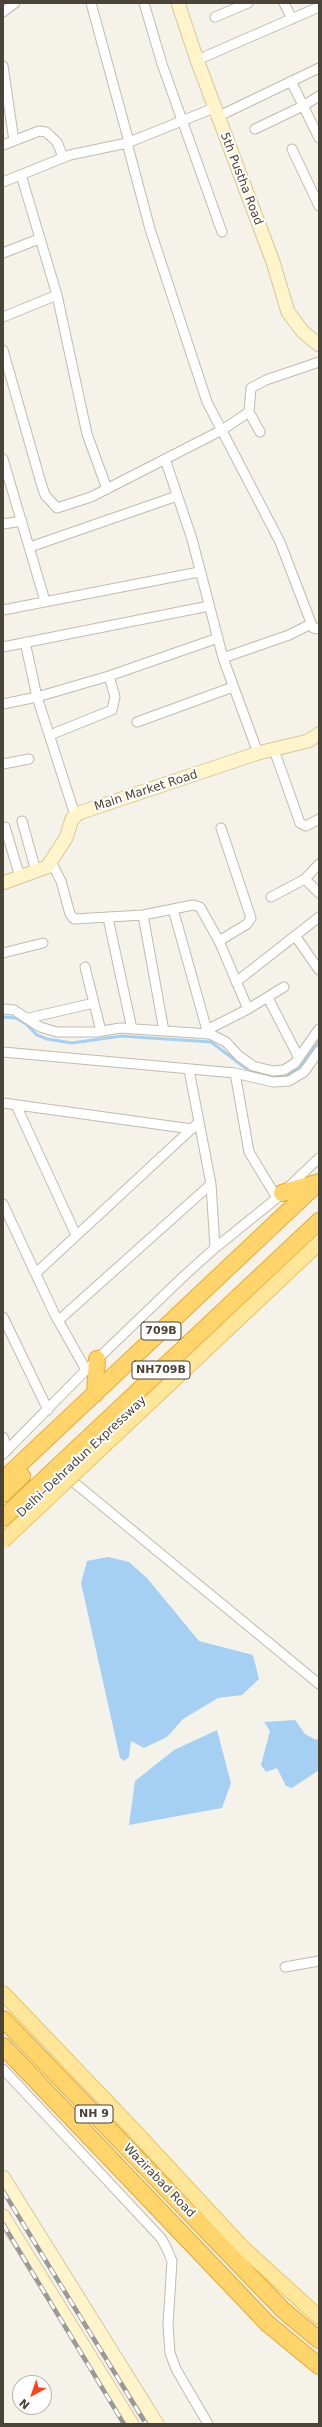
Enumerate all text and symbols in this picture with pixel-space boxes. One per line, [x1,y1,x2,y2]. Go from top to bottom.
street label: 5th Pustha Road [217,131,265,227]
street label: Main Market Road [93,768,199,814]
road number: 709B [141,1322,181,1340]
road number: NH709B [132,1361,190,1379]
street label: Delhi–Dehradun Expressway [14,1393,150,1521]
road number: NH 9 [75,2105,113,2123]
street label: Wazirabad Road [120,2141,198,2221]
north arrow [12,2375,52,2415]
text: N [17,2396,32,2412]

